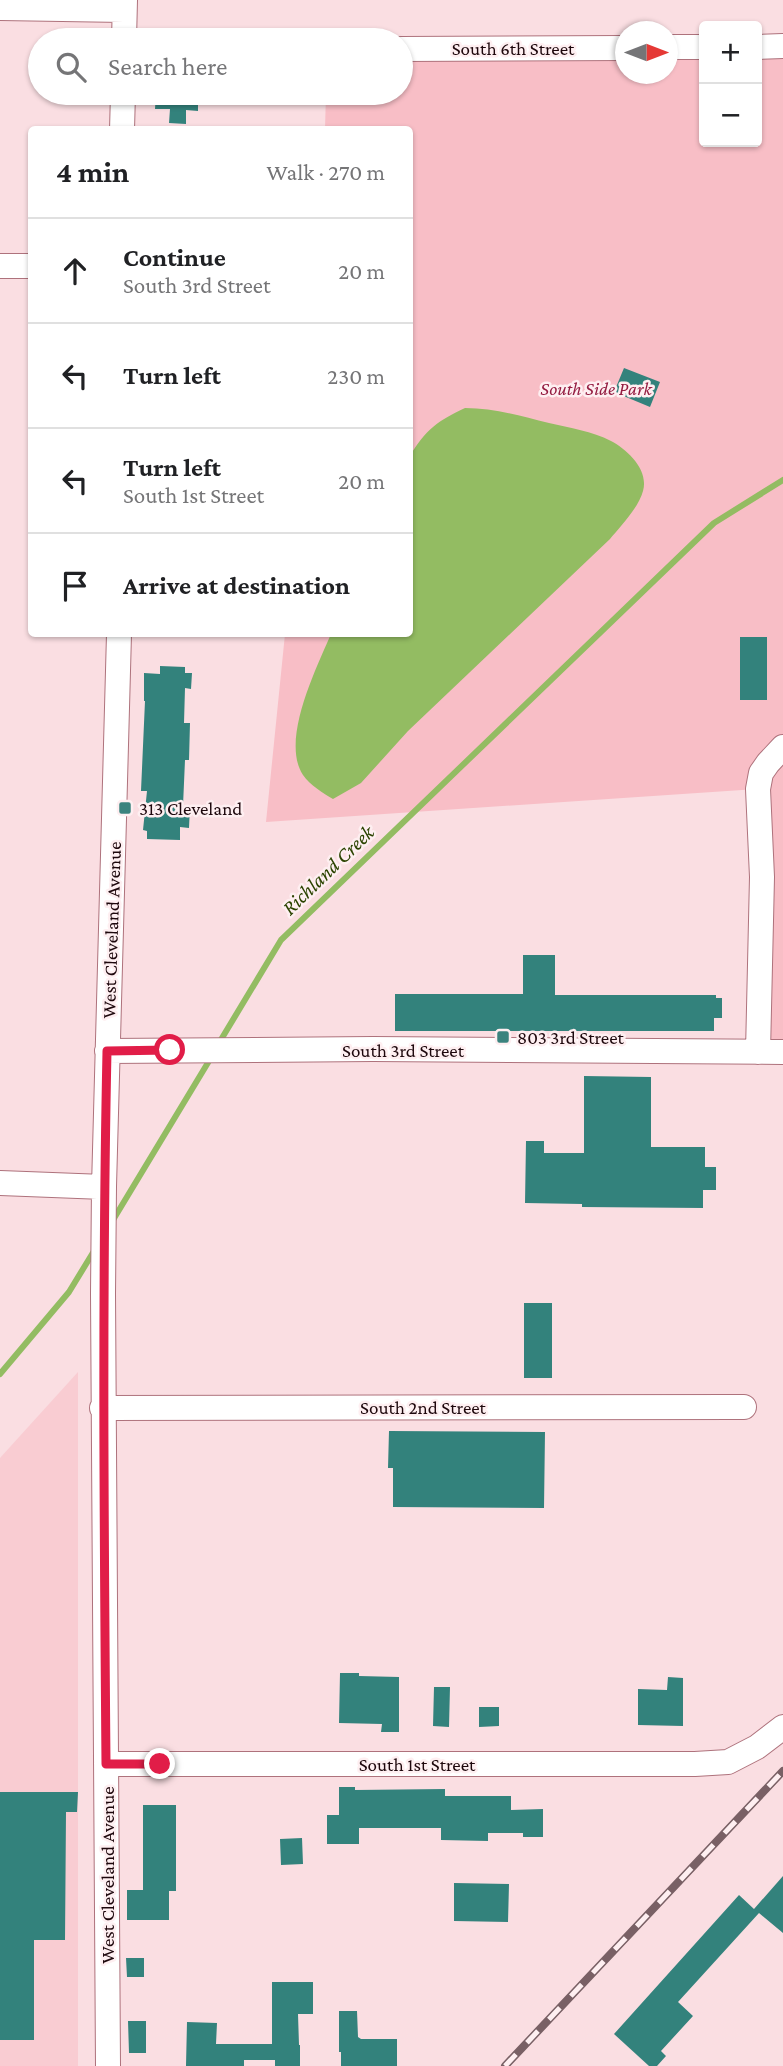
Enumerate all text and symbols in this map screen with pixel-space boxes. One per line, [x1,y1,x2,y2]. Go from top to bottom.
north arrow [615,21,678,84]
map controls [699,21,762,147]
button: + [699,21,762,84]
search box [28,28,413,105]
street label: South 6th Street [452,38,575,59]
icon: search [52,48,90,86]
text: Search here [108,52,227,81]
button: − [699,84,762,147]
text: 4 min [56,155,129,188]
text: Walk · 270 m [266,159,385,185]
text: Continue [123,243,226,272]
icon: ahead [56,252,94,290]
text: 20 m [338,258,385,284]
text: South 3rd Street [123,272,271,298]
icon: left [56,357,94,395]
text: Turn left [123,361,221,390]
text: 230 m [327,363,385,389]
park label: South Side Park [540,378,652,399]
text: Turn left [123,453,221,482]
icon: left [56,462,94,500]
text: 20 m [338,468,385,494]
text: South 1st Street [123,482,264,508]
icon: arrive [56,567,94,605]
text: Arrive at destination [123,571,350,600]
place label: 313 Cleveland [139,798,242,819]
marker: 313 Cleveland [117,800,133,816]
water label: Richland Creek [277,820,380,920]
street label: West Cleveland Avenue [98,841,125,1019]
place label: 803 3rd Street [517,1027,625,1048]
marker: 803 3rd Street [495,1029,511,1045]
route start [154,1034,185,1065]
street label: South 3rd Street [342,1040,465,1061]
street label: South 2nd Street [360,1397,487,1418]
route end [144,1748,175,1779]
street label: South 1st Street [359,1754,476,1775]
street label: West Cleveland Avenue [97,1786,118,1964]

